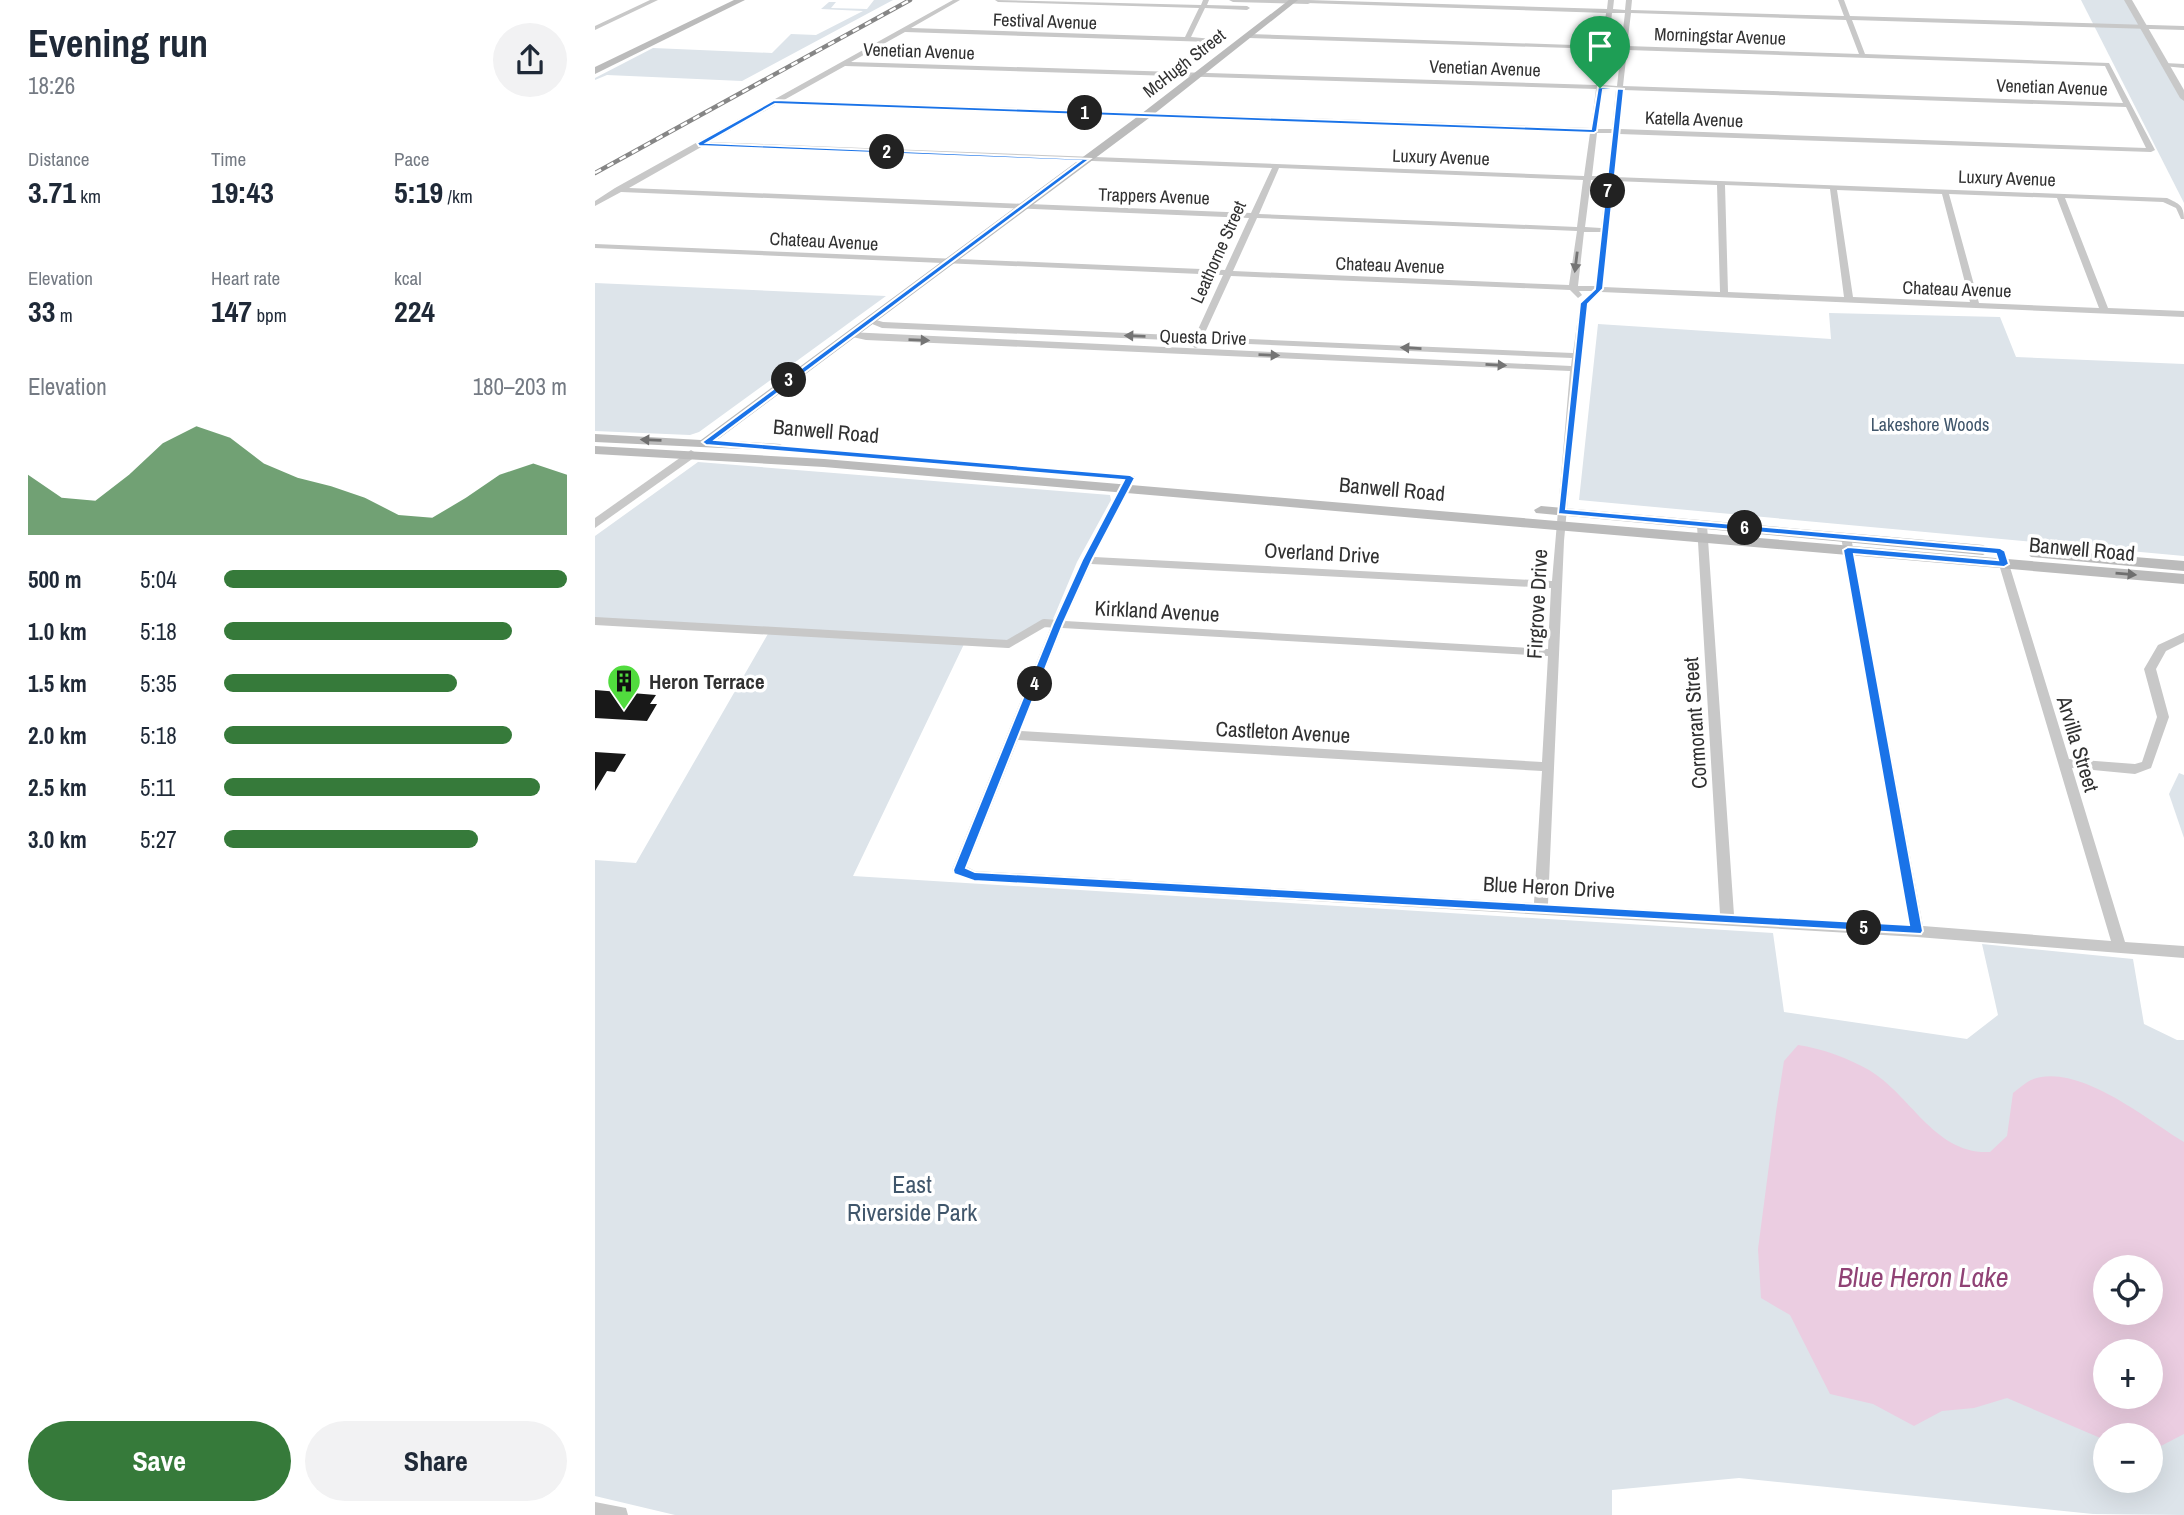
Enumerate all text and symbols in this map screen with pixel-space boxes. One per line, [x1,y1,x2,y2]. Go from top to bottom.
street label: Festival Avenue [993,7,1097,35]
pin [1570,16,1630,88]
text: Evening run [28,18,208,69]
street label: Morningstar Avenue [1654,21,1786,51]
button: share [493,23,567,97]
street label: McHugh Street [1138,23,1230,103]
icon: arrive [1581,27,1619,65]
street label: Venetian Avenue [863,37,975,65]
street label: Venetian Avenue [1429,54,1541,82]
text: 18:26 [28,70,75,101]
street label: Venetian Avenue [1996,73,2108,101]
pin: 1 [1067,96,1103,130]
text: 1 [1080,99,1089,125]
street label: Katella Avenue [1644,105,1744,133]
pin: 2 [869,134,905,170]
text: 2 [882,138,891,164]
street label: Luxury Avenue [1392,143,1490,171]
text: Distance [28,146,89,172]
text: Time [211,146,246,172]
text: Pace [394,146,430,172]
street label: Luxury Avenue [1958,164,2056,192]
text: 3.71 [28,172,76,212]
text: 19:43 [211,172,274,212]
text: 5:19 [394,172,443,212]
pin: 7 [1591,174,1625,208]
text: 7 [1603,177,1612,203]
street label: Trappers Avenue [1098,182,1210,210]
text: km [76,183,101,209]
text: /km [443,183,473,209]
street label: Leathorne Street [1184,197,1252,307]
street label: Chateau Avenue [769,226,879,256]
street label: Chateau Avenue [1335,251,1445,279]
one-way arrow [1571,251,1582,273]
text: Elevation [28,265,93,291]
text: Heart rate [211,265,280,291]
text: kcal [394,265,422,291]
street label: Chateau Avenue [1902,275,2012,303]
text: 33 [28,291,55,331]
text: 147 [211,291,252,331]
text: 224 [394,291,435,331]
text: m [55,302,73,328]
text: bpm [252,302,287,328]
street label: Questa Drive [1159,323,1247,351]
one-way arrow [1123,330,1145,341]
one-way arrow [908,334,930,345]
one-way arrow [1400,342,1422,353]
one-way arrow [1258,350,1280,361]
one-way arrow [1485,360,1507,371]
pin: 3 [771,362,807,398]
text: 3 [784,366,793,392]
text: Elevation [28,371,107,402]
text: 180–203 m [473,371,567,402]
street label: Banwell Road [772,412,880,450]
park label: Lakeshore Woods [1871,412,1989,437]
one-way arrow [639,434,661,446]
street label: Banwell Road [1338,470,1446,508]
pin: 6 [1727,510,1763,546]
text: 6 [1740,514,1749,540]
street label: Banwell Road [2028,530,2136,568]
street label: Overland Drive [1263,535,1381,571]
street label: Firgrove Drive [1520,548,1554,660]
text: 500 m [28,564,81,595]
text: 5:04 [140,564,177,595]
one-way arrow [2115,569,2137,580]
street label: Kirkland Avenue [1094,593,1220,629]
text: 1.0 km [28,616,87,647]
text: 5:18 [140,616,177,647]
street label: Cormorant Street [1676,656,1714,790]
building icon: Heron Terrace [605,662,643,711]
pin: 4 [1017,666,1053,702]
place label: Heron Terrace [649,667,765,696]
text: 1.5 km [28,668,87,699]
text: 5:35 [140,668,177,699]
text: 4 [1030,670,1039,696]
street label: Arvilla Street [2049,692,2106,796]
street label: Castleton Avenue [1215,714,1351,750]
text: 2.0 km [28,720,87,751]
text: 5:18 [140,720,177,751]
text: 2.5 km [28,772,87,803]
text: 5:11 [140,772,175,803]
text: 3.0 km [28,824,87,855]
text: 5:27 [140,824,177,855]
street label: Blue Heron Drive [1482,869,1616,905]
pin: 5 [1847,911,1881,946]
text: 5 [1859,914,1868,940]
park label: East Riverside Park [847,1168,977,1228]
map controls [2093,1255,2163,1493]
button: locate [2093,1255,2163,1325]
water label: Blue Heron Lake [1837,1258,2009,1296]
button: + [2093,1339,2163,1409]
button: Save [28,1421,291,1501]
button: Share [305,1421,567,1501]
button: − [2093,1423,2163,1493]

